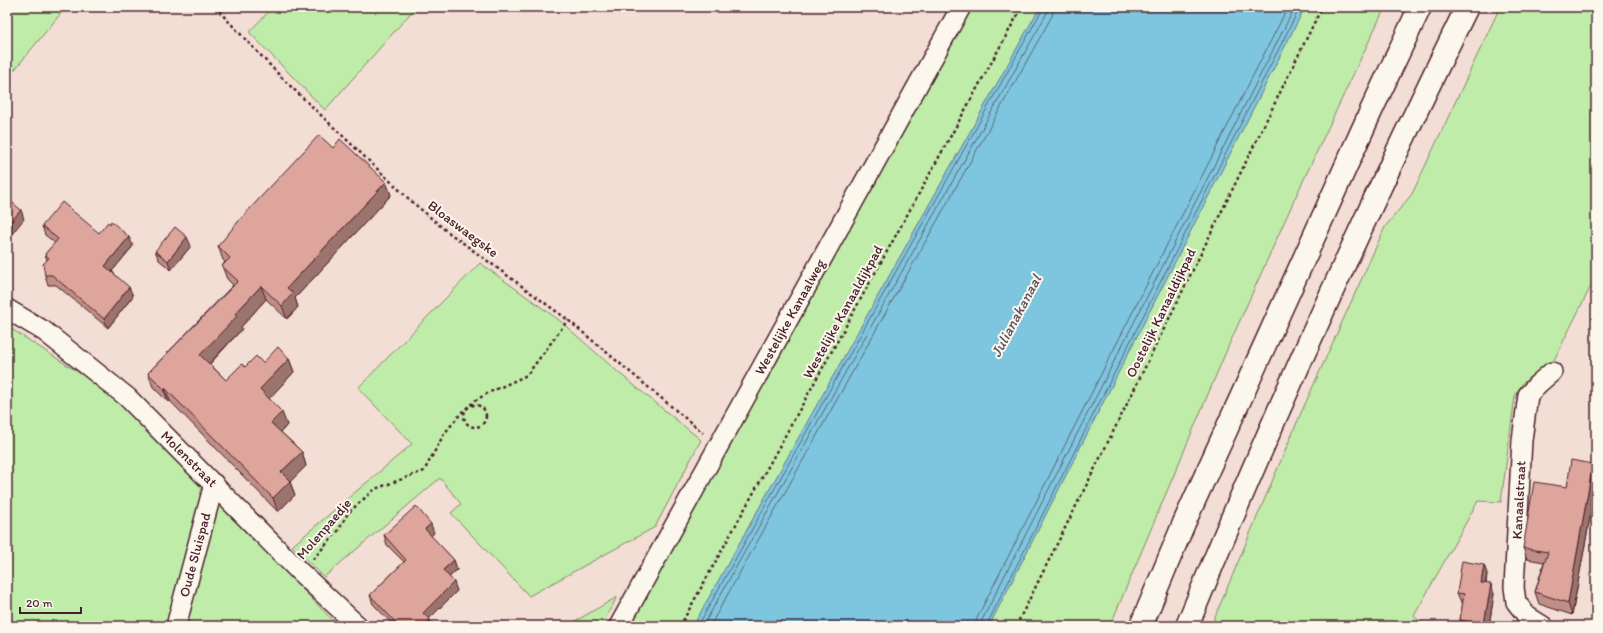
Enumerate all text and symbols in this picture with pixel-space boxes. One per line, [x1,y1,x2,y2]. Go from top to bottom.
street label: Bloaswaegske [424,197,502,261]
street label: Westelijke Kanaaldijkpad [799,242,887,382]
street label: Oostelijk Kanaaldijkpad [1122,245,1200,381]
street label: Westelijke Kanaalweg [751,255,829,378]
water label: Julianakanaal [987,270,1046,360]
street label: Molenstraat [157,427,221,491]
street label: Kanaalstraat [1508,460,1530,540]
street label: Molenpaedje [293,495,355,563]
street label: Oude Sluispad [176,510,215,599]
scale bar [20,589,81,615]
text: 20 m [26,596,53,610]

